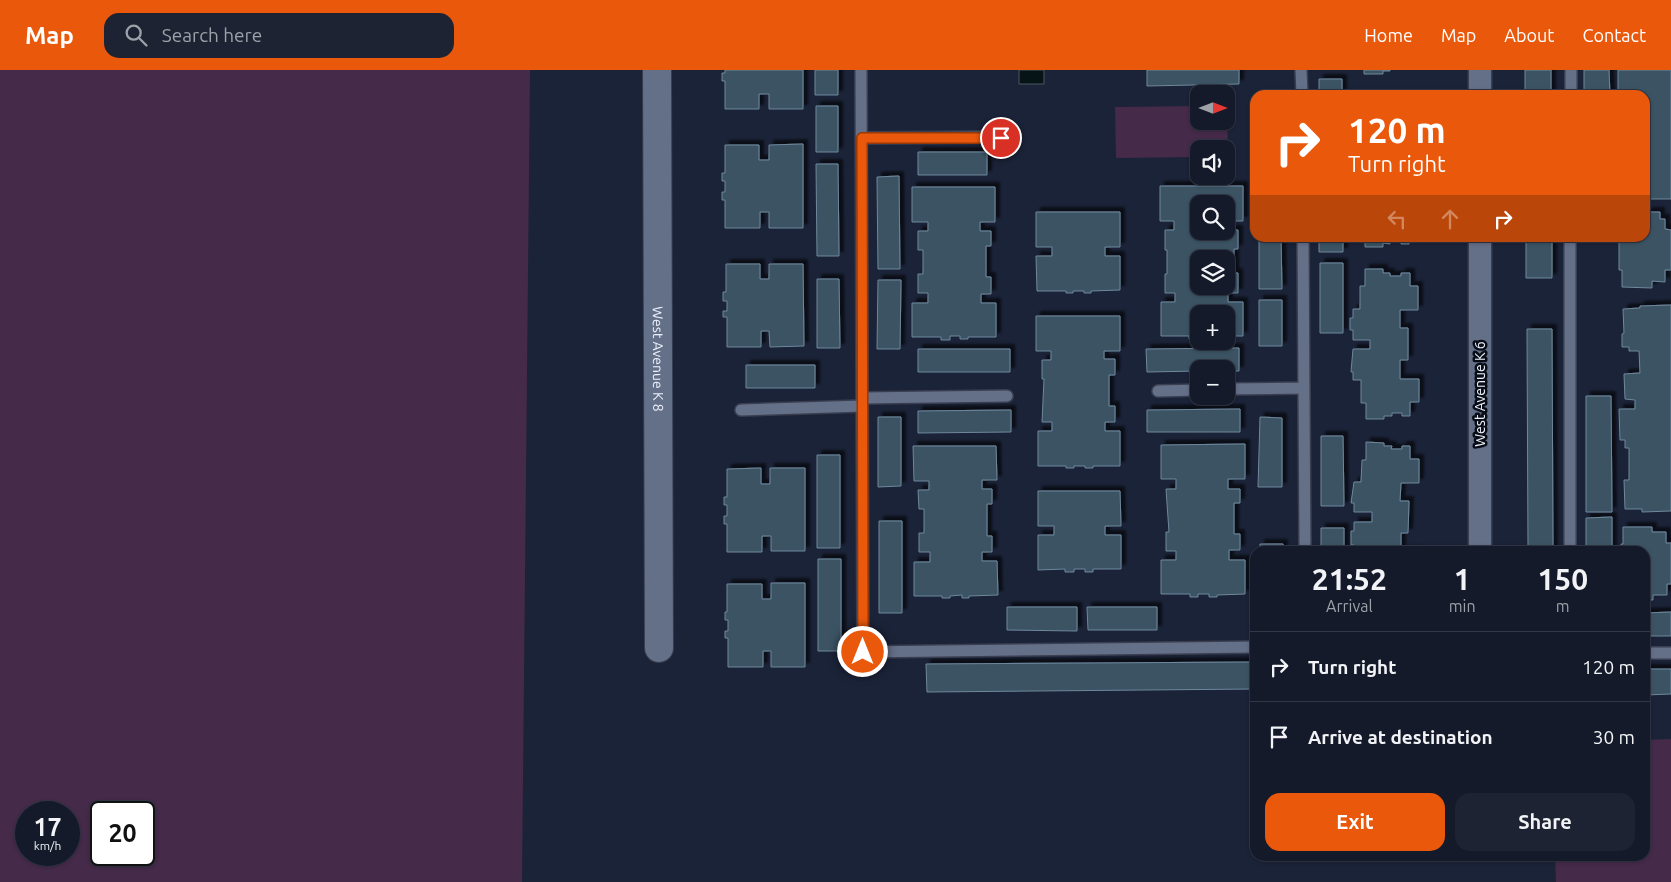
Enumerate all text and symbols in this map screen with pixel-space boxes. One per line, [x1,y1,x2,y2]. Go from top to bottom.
search box [104,13,454,58]
icon: search [122,21,150,49]
text: Map [25,22,74,49]
text: Search here [162,24,262,46]
text: Home [1364,25,1413,45]
text: Map [1441,25,1476,45]
text: About [1504,25,1554,45]
text: Contact [1582,25,1646,45]
north arrow [1190,85,1235,130]
map controls [1190,85,1235,405]
icon: right [1265,110,1330,175]
text: 120 m [1348,110,1446,150]
pin [980,117,1022,159]
icon: arrive [987,124,1015,152]
button: sound [1190,140,1235,185]
text: Turn right [1348,151,1446,176]
button: search [1190,195,1235,240]
icon: left [1383,205,1411,233]
icon: ahead [1436,205,1464,233]
icon: right [1489,205,1517,233]
button: layers [1190,250,1235,295]
button: + [1190,305,1235,350]
street label: West Avenue K 8 [650,306,666,412]
street label: West Avenue K 6 [1472,341,1488,447]
button: − [1190,360,1235,405]
text: 21:52 [1312,562,1387,596]
text: 1 [1454,562,1471,596]
text: 150 [1537,562,1588,596]
text: Arrival [1326,597,1373,615]
text: min [1449,597,1476,615]
text: m [1556,597,1570,615]
position arrow [836,625,888,677]
icon: right [1265,653,1293,681]
text: Turn right [1308,656,1396,678]
text: 120 m [1582,656,1635,678]
icon: arrive [1265,723,1293,751]
text: Arrive at destination [1308,726,1493,748]
text: 30 m [1593,726,1635,748]
button: Exit [1265,793,1445,851]
button: Share [1455,793,1635,851]
speed limit sign: 20 [90,801,155,866]
text: 17 [33,813,62,841]
text: km/h [34,839,61,852]

